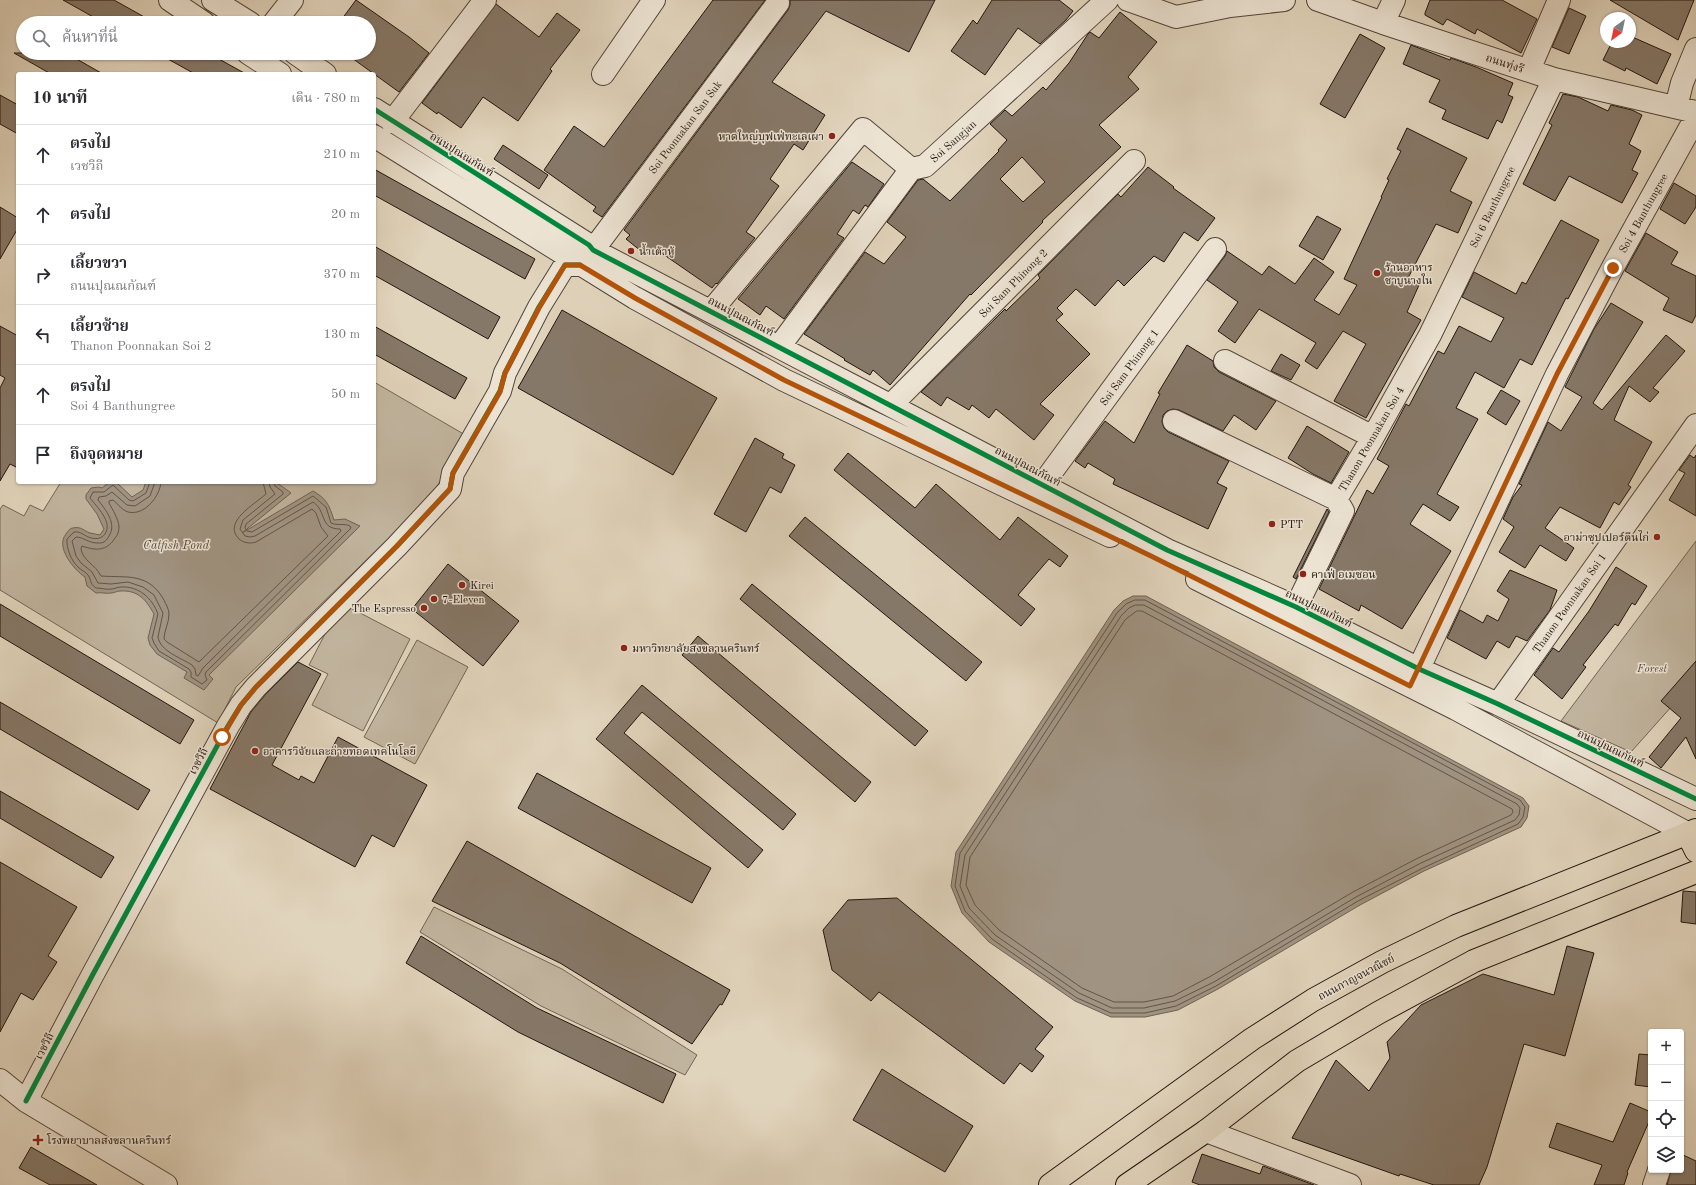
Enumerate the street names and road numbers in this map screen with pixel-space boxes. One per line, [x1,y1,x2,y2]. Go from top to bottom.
street label: ถนนทุ่งรี [1484,51,1526,77]
street label: Soi Poonnakan San Suk [648,79,725,176]
street label: Soi Sangjan [929,119,979,165]
street label: ถนนปุณณกัณฑ์ [427,130,496,180]
street label: Soi 6 Banthungree [1469,165,1518,250]
street label: Soi 4 Banthungree [1618,172,1671,255]
street label: Soi Sam Phinong 2 [978,248,1050,320]
street label: ถนนปุณณกัณฑ์ [705,294,776,340]
street label: Soi Sam Phinong 1 [1099,328,1162,408]
street label: Thanon Poonnakan Soi 4 [1338,385,1407,494]
street label: ถนนปุณณกัณฑ์ [992,444,1063,490]
street label: Thanon Poonnakan Soi 1 [1531,552,1609,656]
street label: ถนนปุณณกัณฑ์ [1283,587,1354,631]
street label: ถนนปุณณกัณฑ์ [1575,727,1646,771]
street label: เวชวิถี [186,746,211,777]
street label: ถนนกาญจนวณิชย์ [1316,952,1397,1003]
street label: เวชวิถี [32,1031,57,1062]

